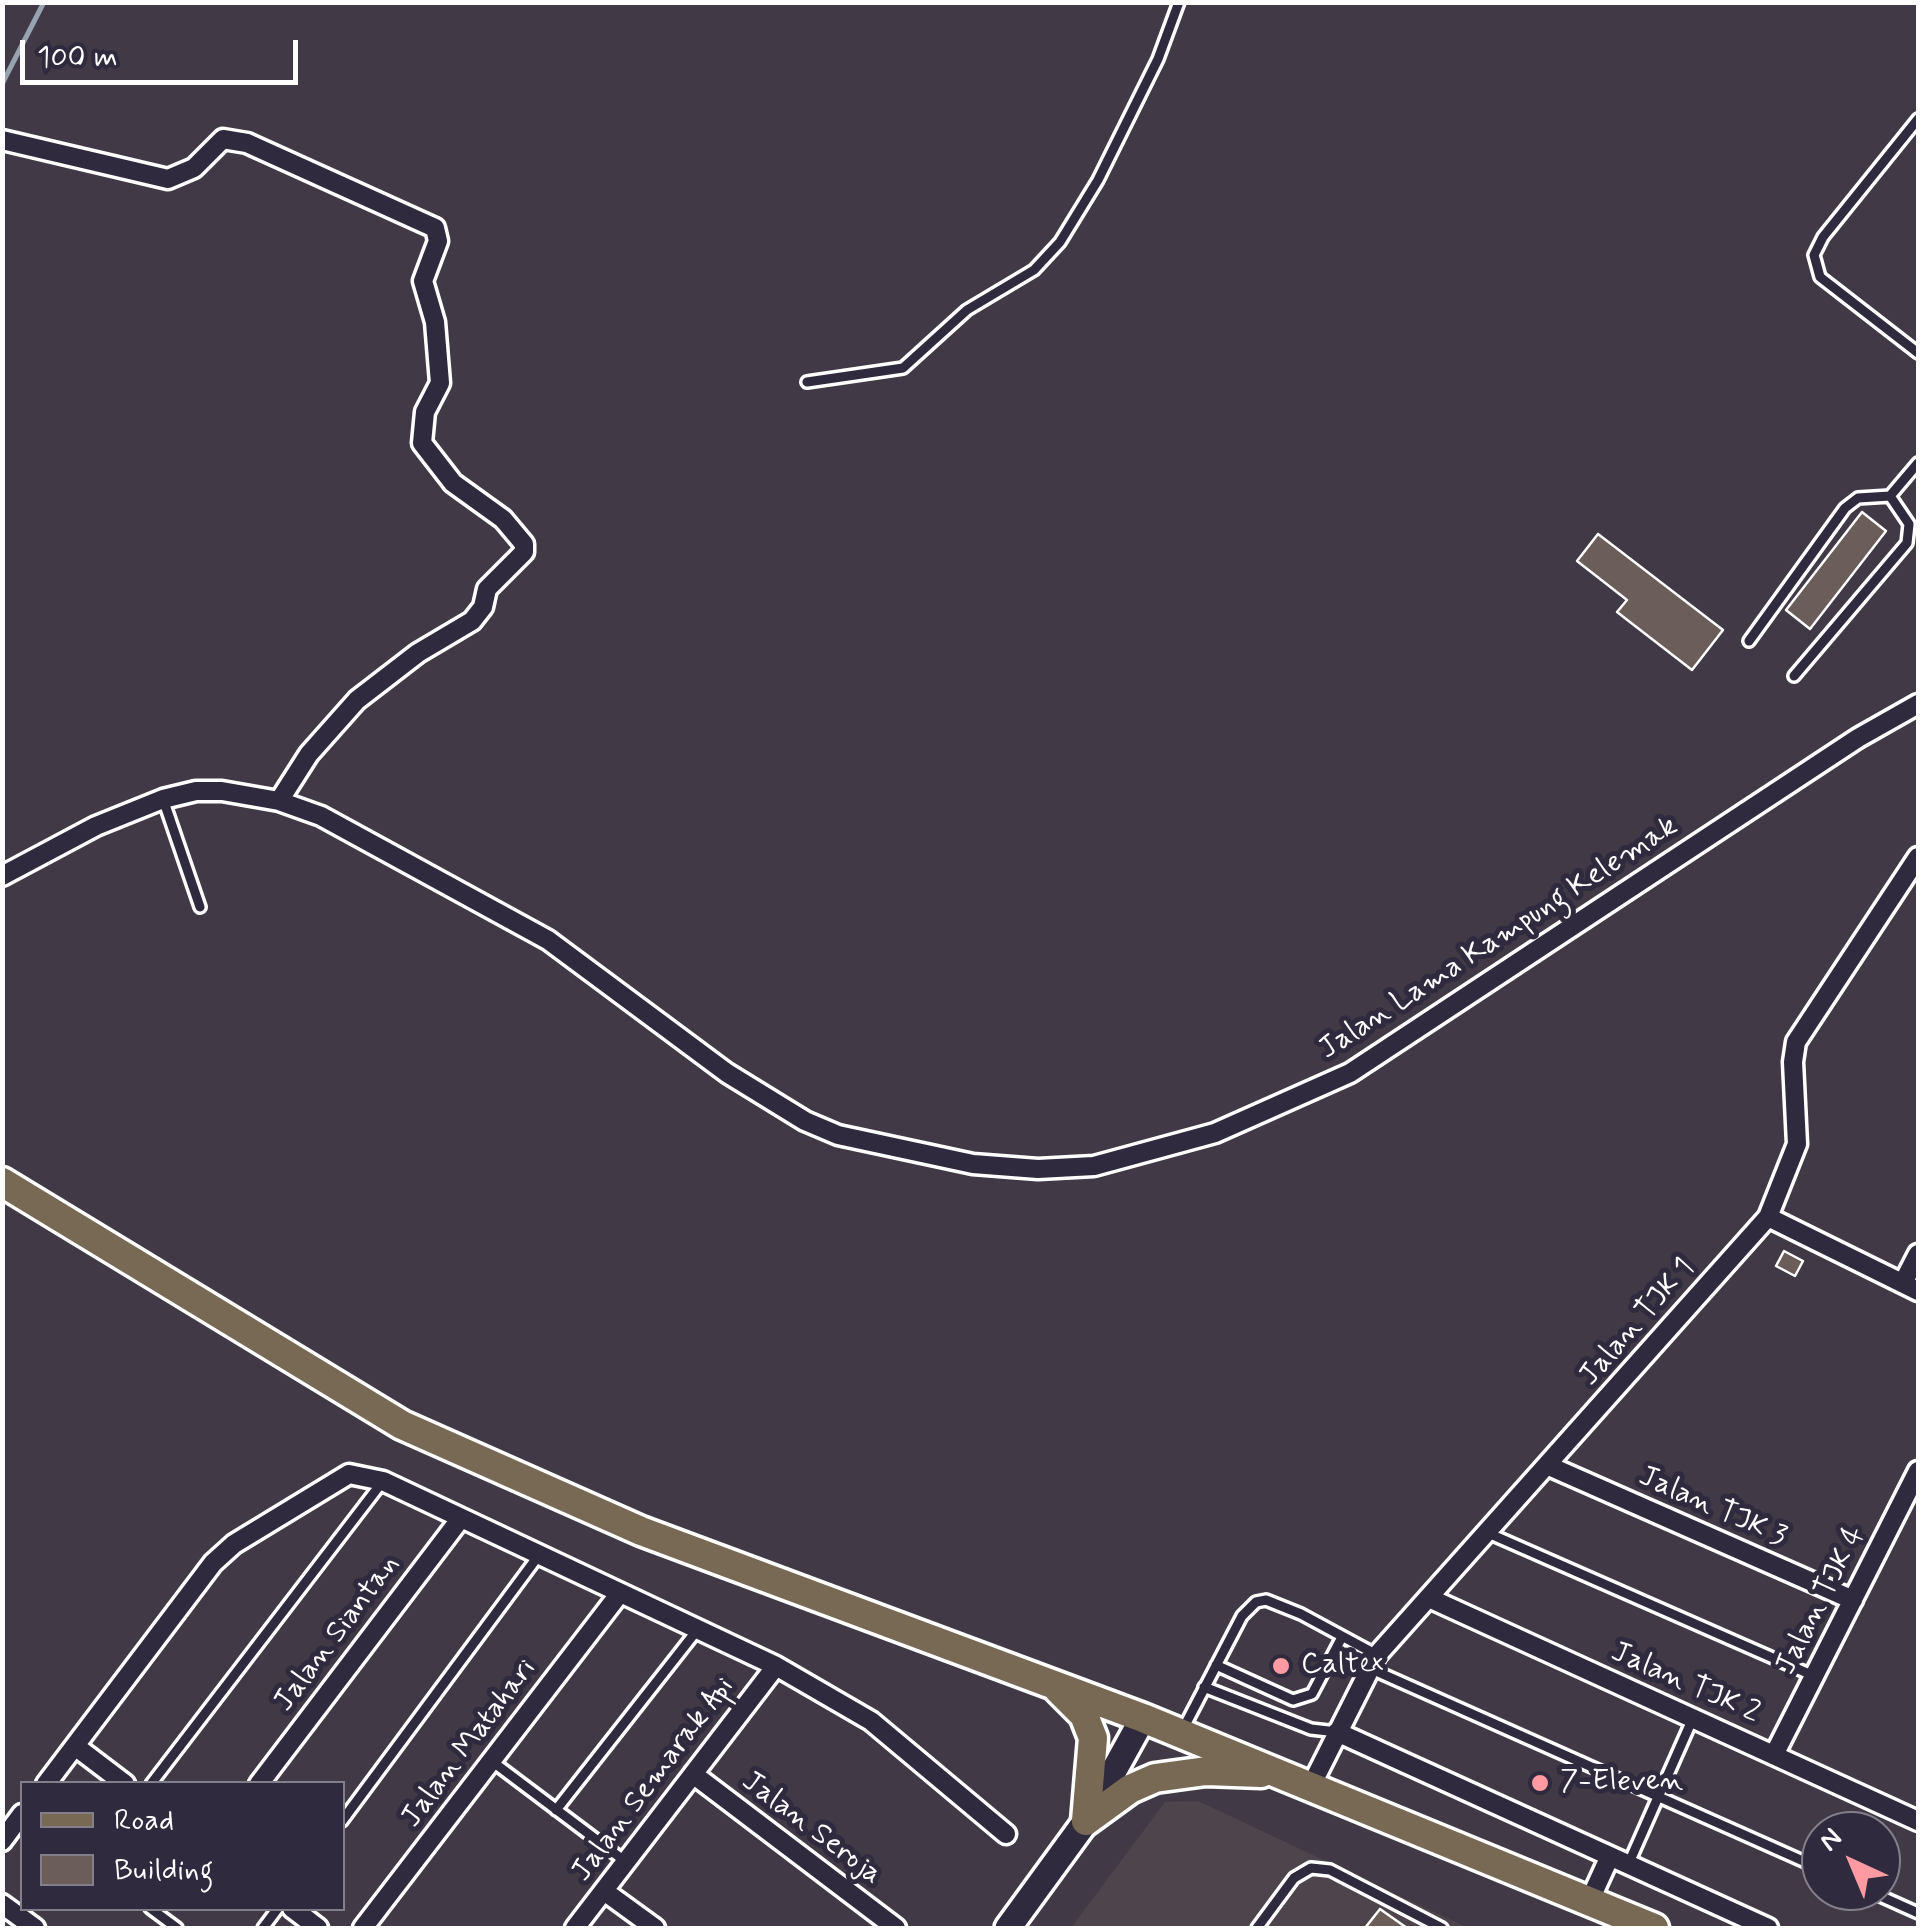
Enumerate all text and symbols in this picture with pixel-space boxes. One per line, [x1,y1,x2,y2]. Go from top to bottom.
scale bar [25,20,302,82]
text: 100 m [37,38,118,77]
street label: Jalan Lama Kampung Kelemak [1313,809,1685,1069]
street label: Jalan TJK 1 [1573,1252,1703,1394]
street label: Jalan TJK 3 [1633,1459,1791,1557]
street label: Jalan TJK 4 [1769,1521,1875,1681]
street label: Jalan Siantan [267,1548,409,1720]
street label: Jalan TJK 2 [1605,1635,1765,1733]
place label: Caltex [1301,1648,1383,1684]
street label: Jalan Matahari [395,1652,545,1836]
marker: Caltex [1270,1655,1292,1677]
street label: Jalan Semarak Api [565,1670,743,1890]
street label: Jalan Seroja [734,1765,888,1893]
place label: 7-Eleven [1560,1765,1683,1801]
marker: 7-Eleven [1529,1772,1551,1794]
legend [20,1781,345,1911]
text: Road [114,1801,174,1840]
north arrow [1801,1811,1901,1911]
text: N [1812,1821,1851,1860]
text: Building [114,1851,213,1890]

